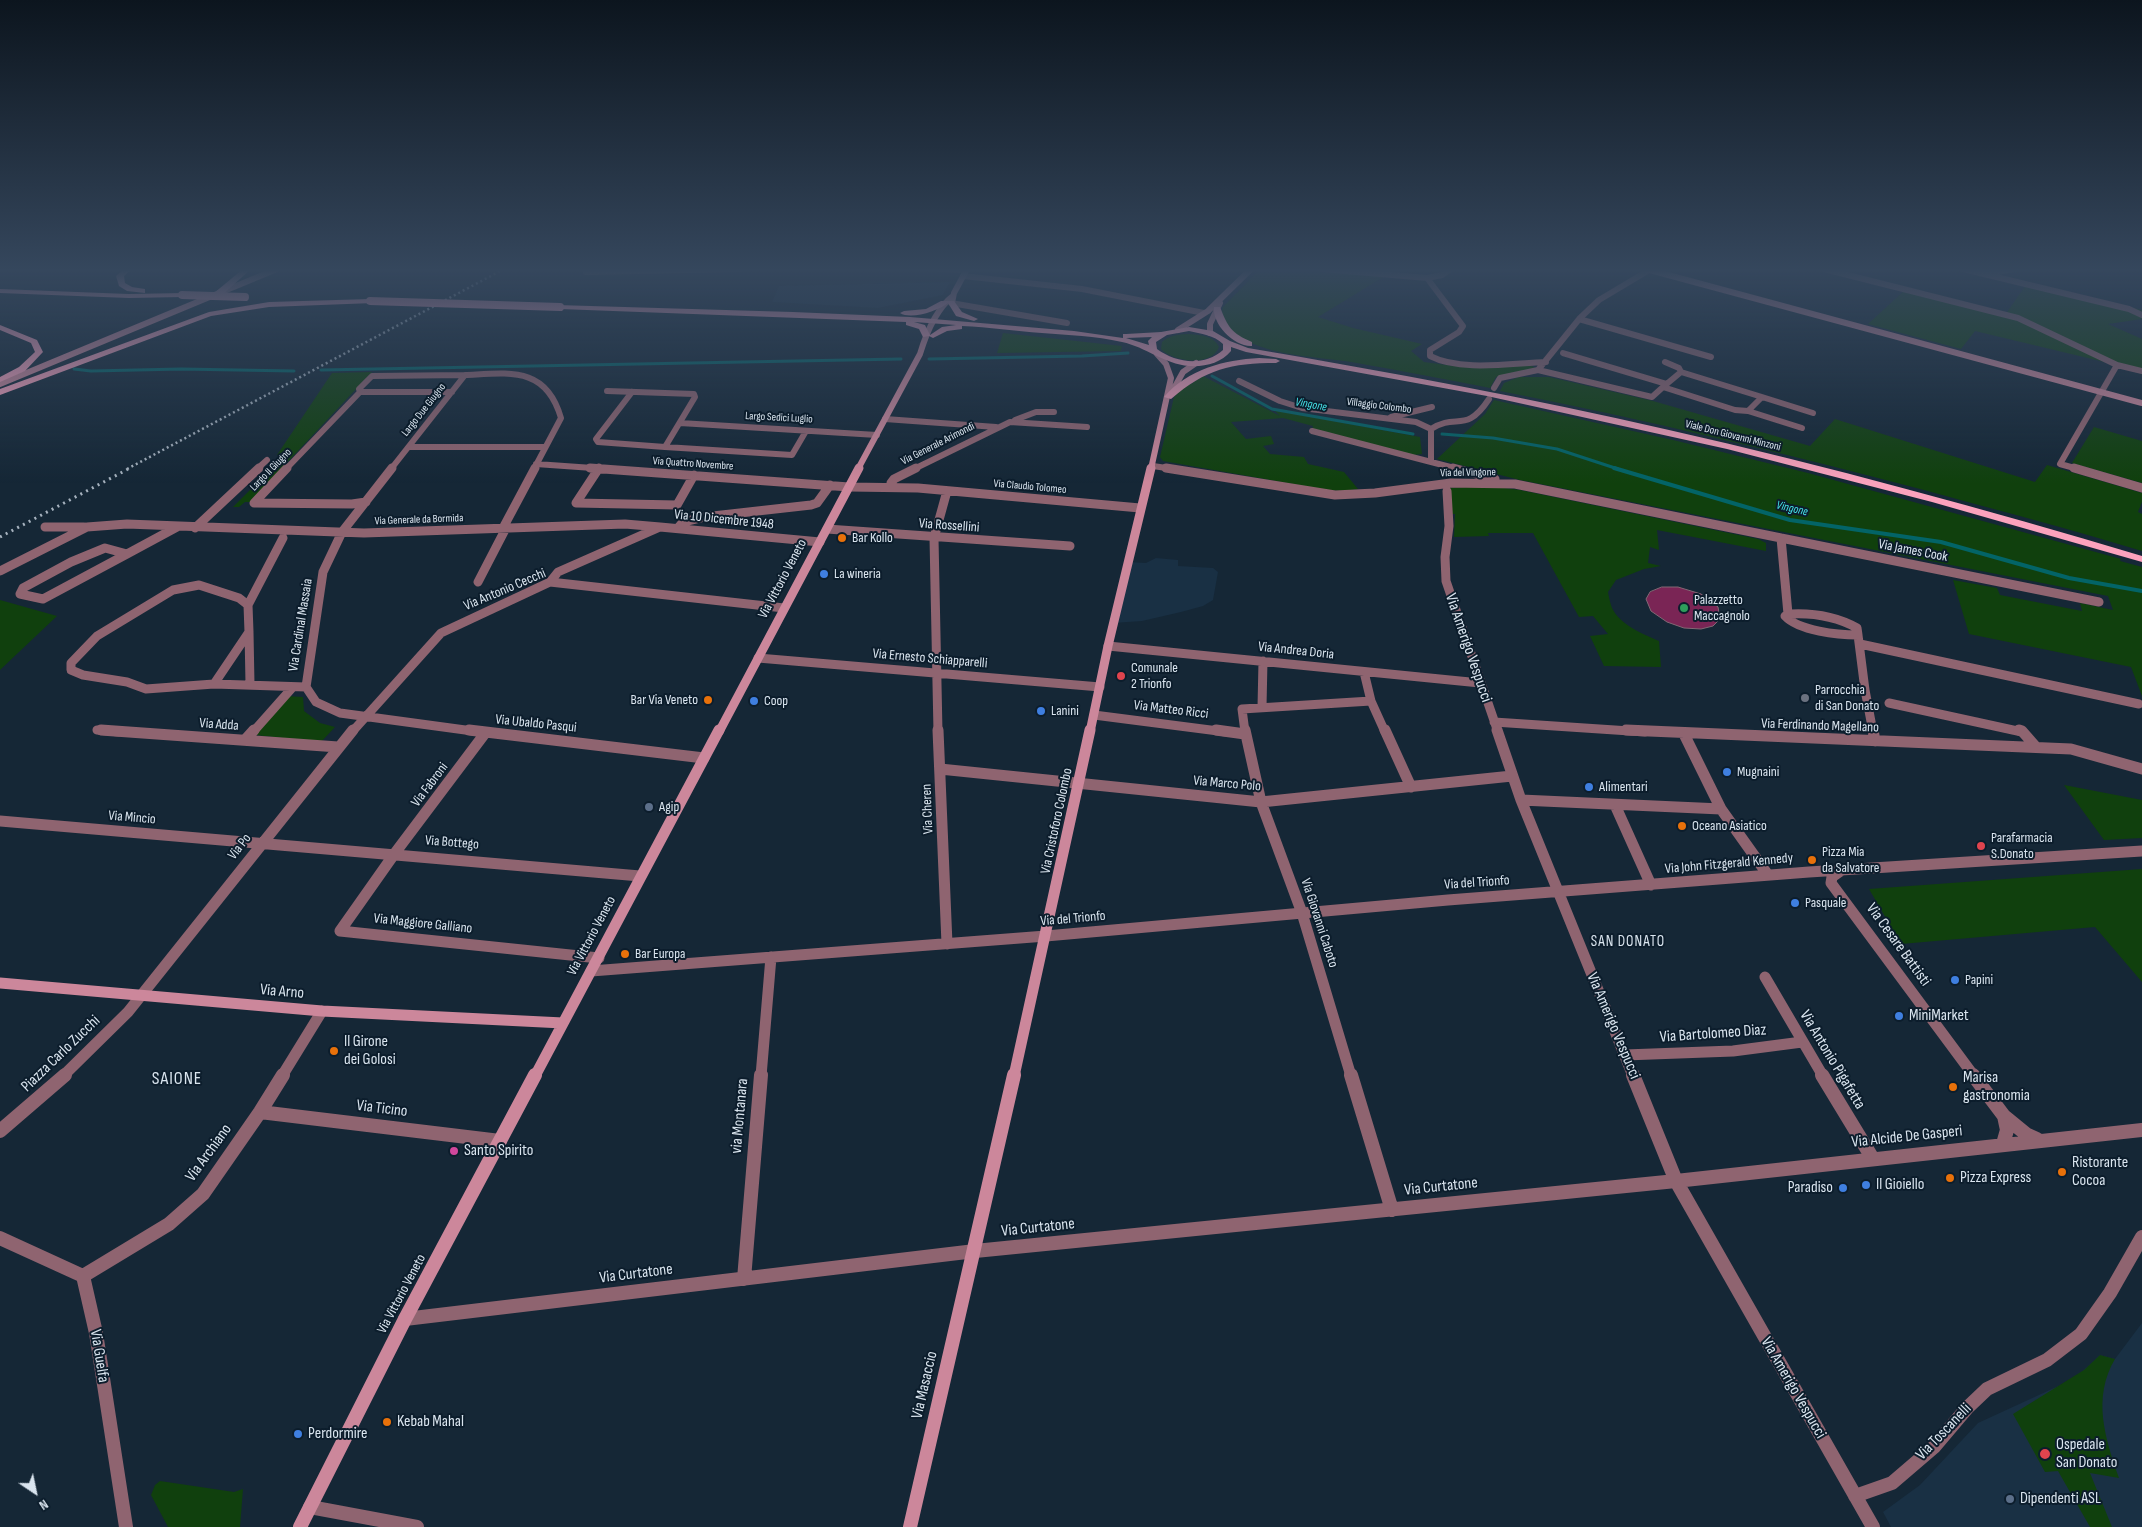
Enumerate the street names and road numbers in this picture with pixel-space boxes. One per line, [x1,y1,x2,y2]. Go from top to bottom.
street label: Largo Due Giugno [399,381,449,439]
street label: Villaggio Colombo [1346,395,1412,417]
street label: Largo Sedici Luglio [745,410,813,426]
street label: Viale Don Giovanni Minzoni [1684,418,1782,454]
street label: Via Generale Arimondi [899,420,977,468]
street label: Largo II Giugno [248,446,294,494]
street label: Via Quattro Novembre [652,455,734,473]
street label: Via del Vingone [1440,466,1496,480]
street label: Via Claudio Tolomeo [993,477,1067,497]
street label: Via 10 Dicembre 1948 [673,506,775,534]
street label: Via Generale da Bormida [374,512,464,528]
street label: Via Rossellini [918,515,980,537]
street label: Via Vittorio Veneto [755,536,811,622]
street label: Via James Cook [1877,536,1949,566]
street label: Via Antonio Cecchi [461,565,549,615]
street label: Via Cardinal Massaia [285,577,317,673]
street label: Via Amerigo Vespucci [1440,591,1496,705]
street label: Via Andrea Doria [1257,639,1335,663]
street label: Via Ernesto Schiapparelli [872,646,988,672]
street label: Via Matteo Ricci [1133,697,1209,723]
street label: Via Ubaldo Pasqui [495,711,577,737]
street label: Via Adda [199,715,239,735]
street label: Via Ferdinando Magellano [1761,716,1879,736]
street label: Via Fabroni [408,760,452,810]
street label: Via Cristoforo Colombo [1038,767,1076,875]
street label: Via Marco Polo [1193,773,1261,795]
street label: Via Cheren [919,784,937,834]
street label: Via Mincio [108,808,156,828]
street label: Via Po [225,831,255,863]
street label: Via Bottego [424,832,480,854]
street label: Via John Fitzgerald Kennedy [1664,850,1794,878]
street label: Via del Trionfo [1444,872,1510,894]
street label: Via Giovanni Caboto [1297,876,1341,970]
street label: Via Vittorio Veneto [564,893,620,979]
street label: Via Cesare Battisti [1862,900,1934,990]
street label: Via del Trionfo [1040,908,1106,930]
street label: Via Maggiore Galliano [373,910,473,938]
street label: Via Amerigo Vespucci [1582,970,1644,1082]
street label: Via Arno [259,981,305,1003]
street label: Via Antonio Pigafetta [1795,1007,1869,1113]
street label: Piazza Carlo Zucchi [18,1012,104,1096]
street label: Via Bartolomeo Diaz [1659,1021,1767,1047]
street label: via Montanara [727,1078,753,1154]
street label: Via Ticino [355,1096,409,1122]
street label: Via Archiano [182,1121,236,1185]
street label: Via Alcide De Gasperi [1851,1122,1963,1152]
street label: Via Curtatone [1403,1174,1479,1200]
street label: Via Curtatone [1000,1215,1076,1241]
street label: Via Vittorio Veneto [374,1251,430,1337]
street label: Via Curtatone [598,1260,674,1288]
street label: Via Guelfa [85,1328,113,1384]
street label: Via Amerigo Vespucci [1756,1334,1830,1442]
street label: Via Masaccio [908,1349,942,1421]
street label: Via Toscanelli [1912,1400,1976,1464]

